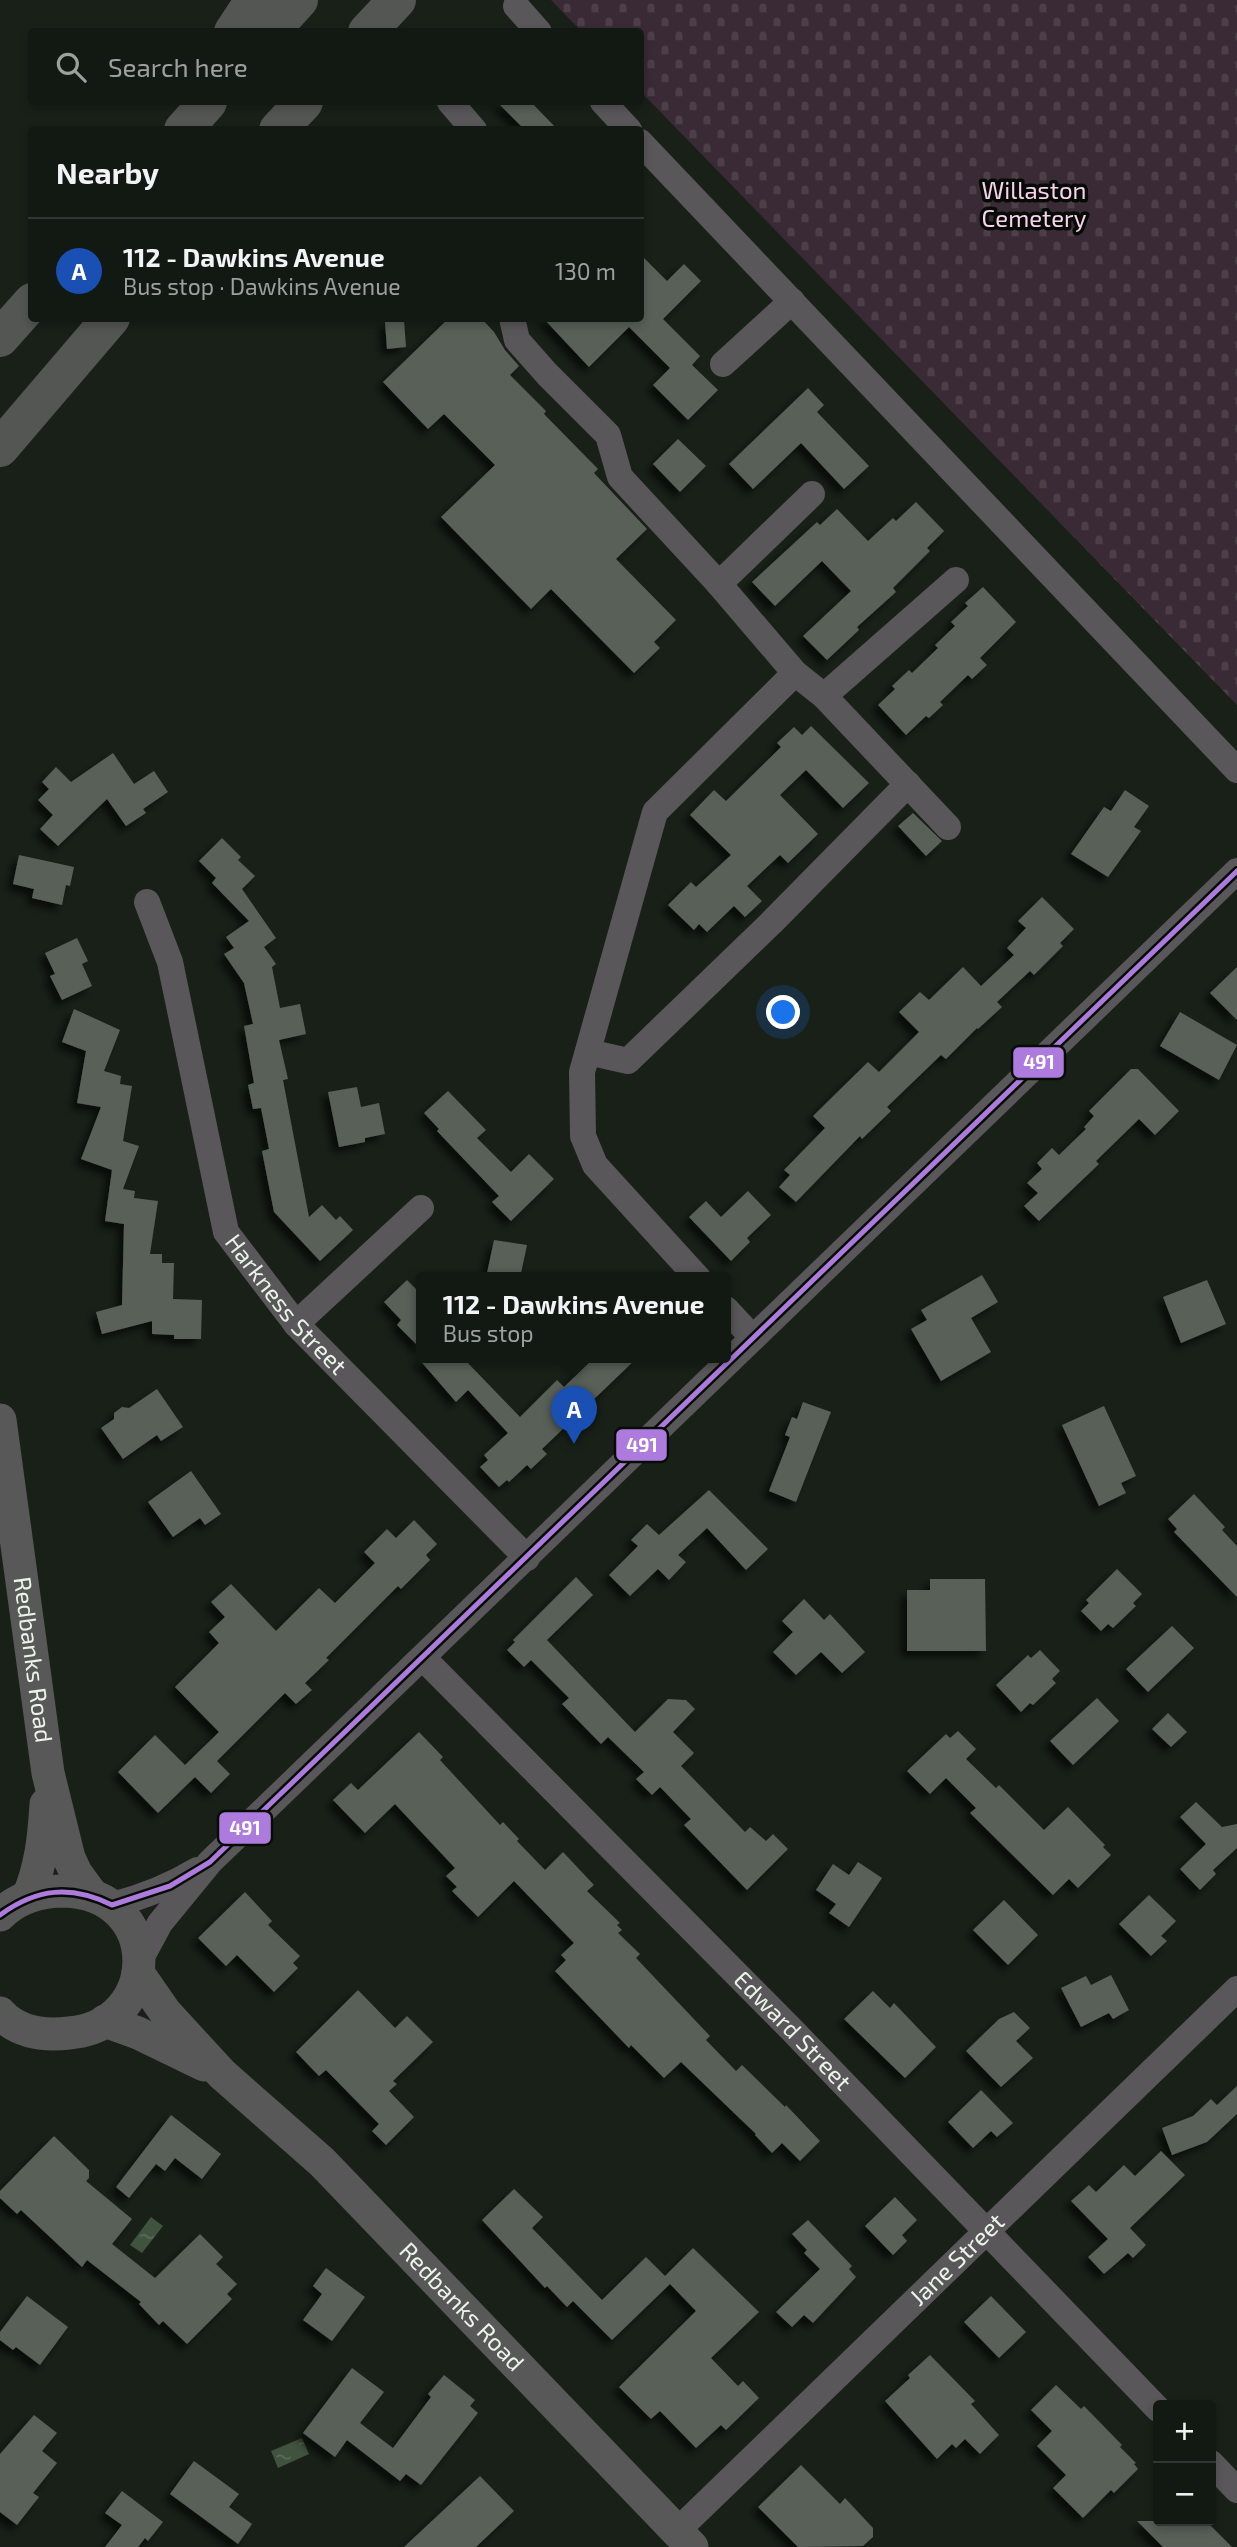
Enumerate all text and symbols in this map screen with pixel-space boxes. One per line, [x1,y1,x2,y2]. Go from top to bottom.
search box [28,28,644,105]
icon: search [52,48,90,86]
text: Search here [108,51,248,82]
text: Nearby [56,154,159,190]
park label: Willaston Cemetery [981,175,1087,232]
text: 112 - Dawkins Avenue [123,241,385,272]
text: A [71,257,87,285]
text: 130 m [555,257,616,285]
text: Bus stop · Dawkins Avenue [123,272,401,300]
your location [766,995,800,1029]
line badge: 491 [1012,1046,1065,1079]
text: 491 [1023,1050,1055,1073]
street label: Harkness Street [220,1228,353,1380]
popup [416,1272,731,1363]
text: 112 - Dawkins Avenue [443,1288,704,1319]
text: Bus stop [443,1319,534,1347]
pin: A [551,1386,597,1444]
line badge: 491 [615,1428,668,1462]
text: 491 [626,1433,658,1456]
street label: Redbanks Road [8,1575,60,1744]
line badge: 491 [218,1811,272,1845]
text: 491 [229,1816,261,1839]
street label: Edward Street [729,1964,858,2096]
street label: Jane Street [903,2206,1010,2311]
street label: Redbanks Road [394,2236,531,2376]
map controls [1153,2400,1216,2526]
button: + [1153,2400,1216,2463]
button: − [1153,2463,1216,2526]

